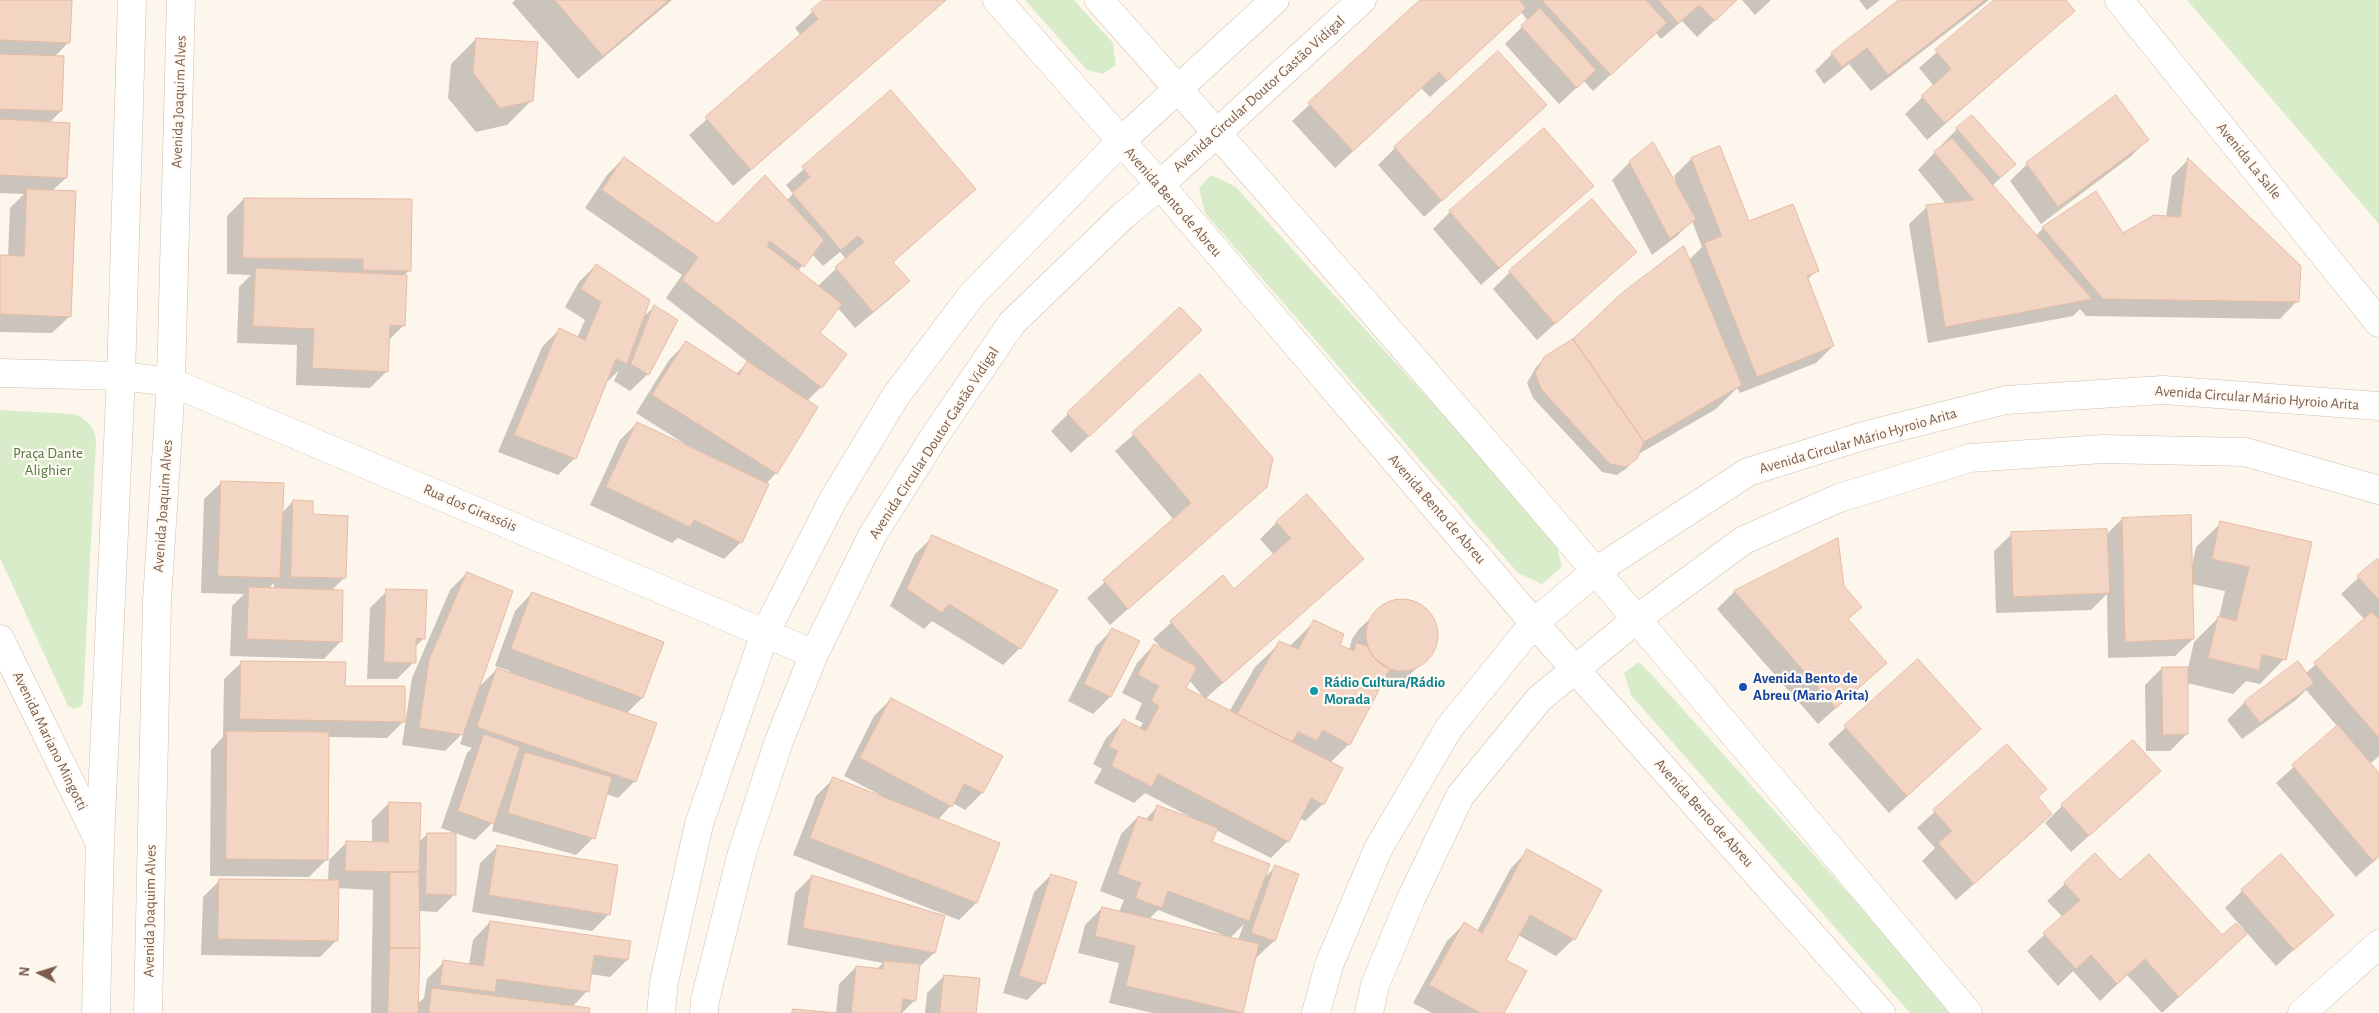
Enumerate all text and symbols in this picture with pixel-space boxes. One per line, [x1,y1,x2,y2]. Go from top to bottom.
street label: Avenida Circular Doutor Gastão Vidigal [1169,12,1349,176]
street label: Avenida Joaquim Alves [168,35,190,169]
street label: Avenida La Salle [2213,119,2285,203]
street label: Avenida Bento de Abreu [1120,143,1226,261]
street label: Avenida Circular Doutor Gastão Vidigal [865,344,1003,542]
street label: Avenida Circular Mário Hyroio Arita [2154,382,2360,414]
street label: Avenida Circular Mário Hyroio Arita [1757,404,1959,478]
street label: Avenida Joaquim Alves [149,439,177,573]
park label: Praça Dante Alighier [13,444,83,479]
street label: Avenida Bento de Abreu [1384,450,1490,568]
street label: Rua dos Girassóis [420,480,520,536]
street label: Avenida Mariano Mingotti [9,669,91,813]
place label: Avenida Bento de Abreu (Mario Arita) [1753,669,1869,704]
place label: Rádio Cultura/Rádio Morada [1324,673,1445,708]
marker: Avenida Bento de Abreu (Mario Arita) [1737,681,1749,693]
marker: Rádio Cultura/Rádio Morada [1308,685,1320,697]
street label: Avenida Bento de Abreu [1651,755,1757,871]
street label: Avenida Joaquim Alves [140,844,160,978]
north arrow [15,948,65,998]
text: N [18,966,32,977]

